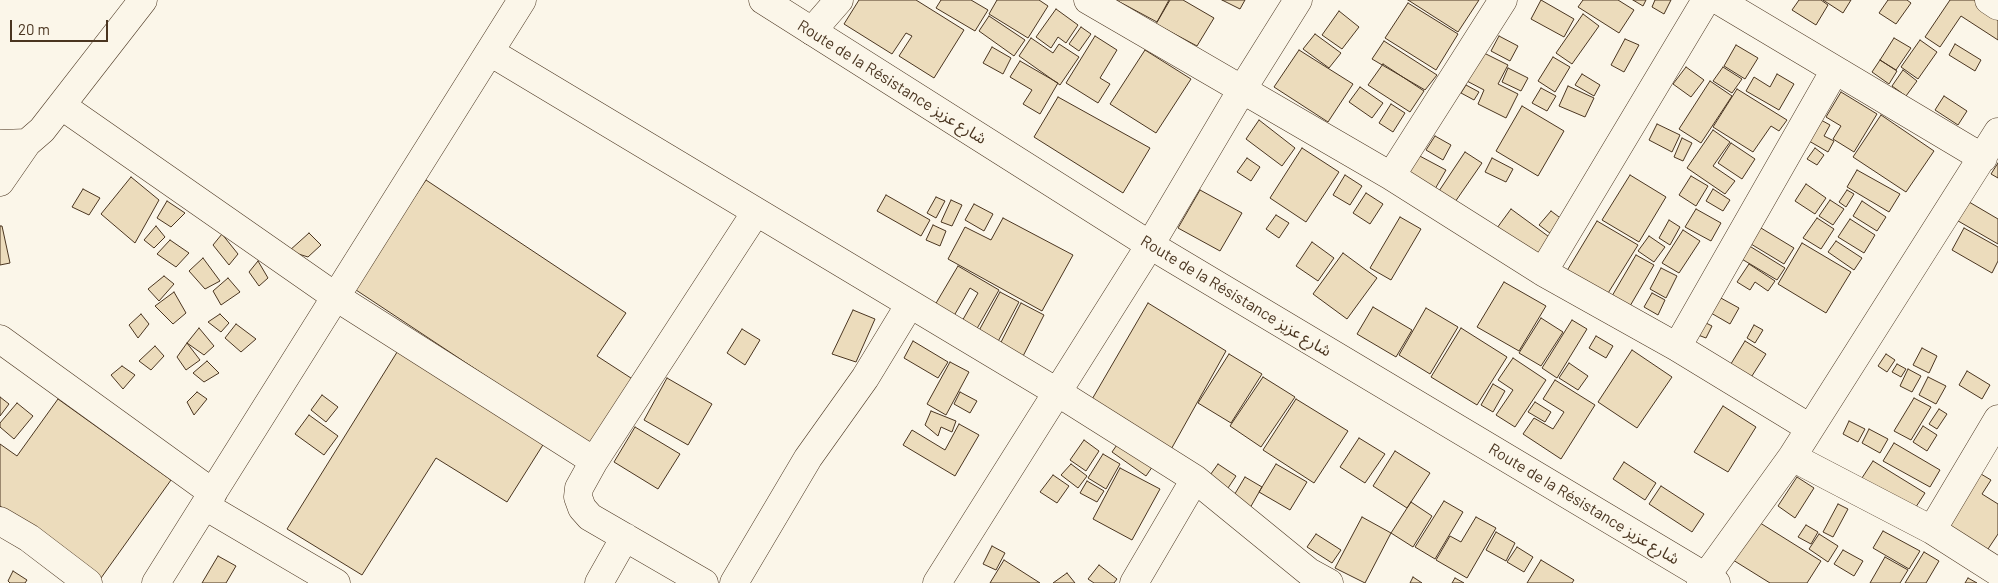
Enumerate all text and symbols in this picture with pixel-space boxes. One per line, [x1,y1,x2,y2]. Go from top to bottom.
scale bar [12,10,110,42]
street label: Route de la Résistance شارع عزيز [794,16,990,148]
text: 20 m [18,20,50,38]
street label: Route de la Résistance شارع عزيز [1137,231,1335,361]
street label: Route de la Résistance شارع عزيز [1485,439,1683,569]

